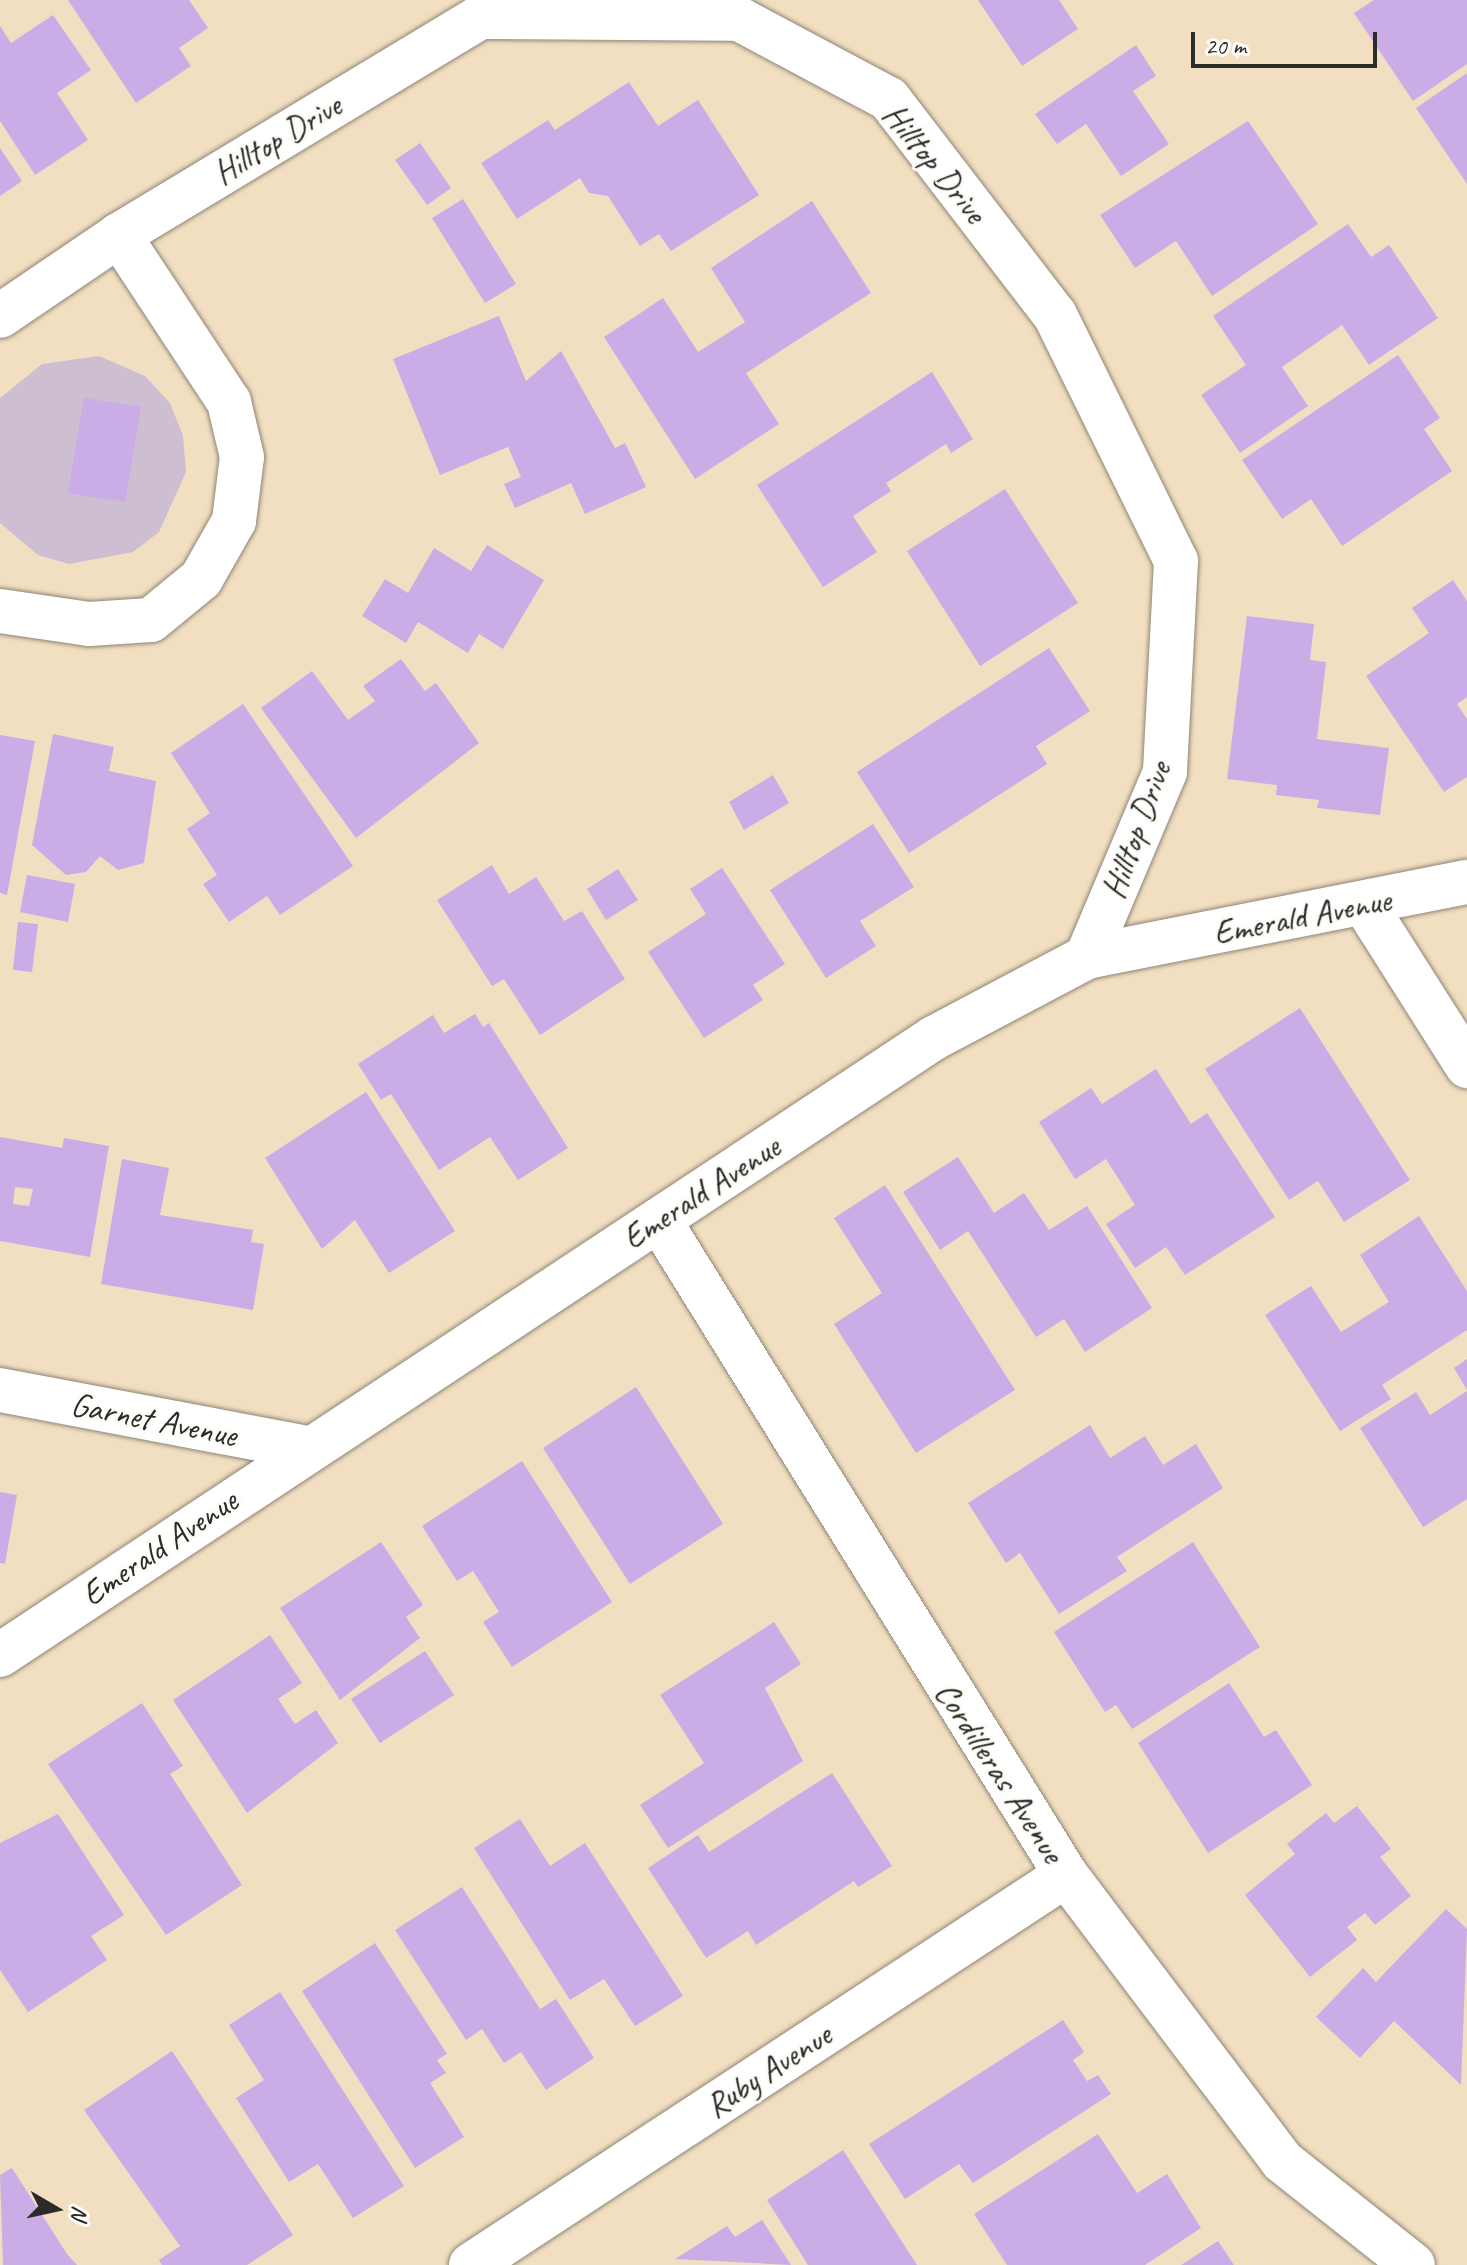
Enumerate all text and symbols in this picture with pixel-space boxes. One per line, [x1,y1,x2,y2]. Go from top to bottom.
scale bar [1195,16,1381,66]
text: 20 m [1205,31,1246,61]
street label: Hilltop Drive [205,85,349,193]
street label: Hilltop Drive [874,95,996,231]
street label: Hilltop Drive [1092,756,1180,904]
street label: Emerald Avenue [1210,879,1394,953]
street label: Emerald Avenue [615,1126,787,1258]
street label: Garnet Avenue [68,1383,240,1455]
street label: Emerald Avenue [73,1480,245,1614]
street label: Cordilleras Avenue [926,1674,1074,1870]
street label: Ruby Avenue [697,2014,839,2126]
north arrow [16,2169,96,2249]
text: N [65,2204,95,2222]

